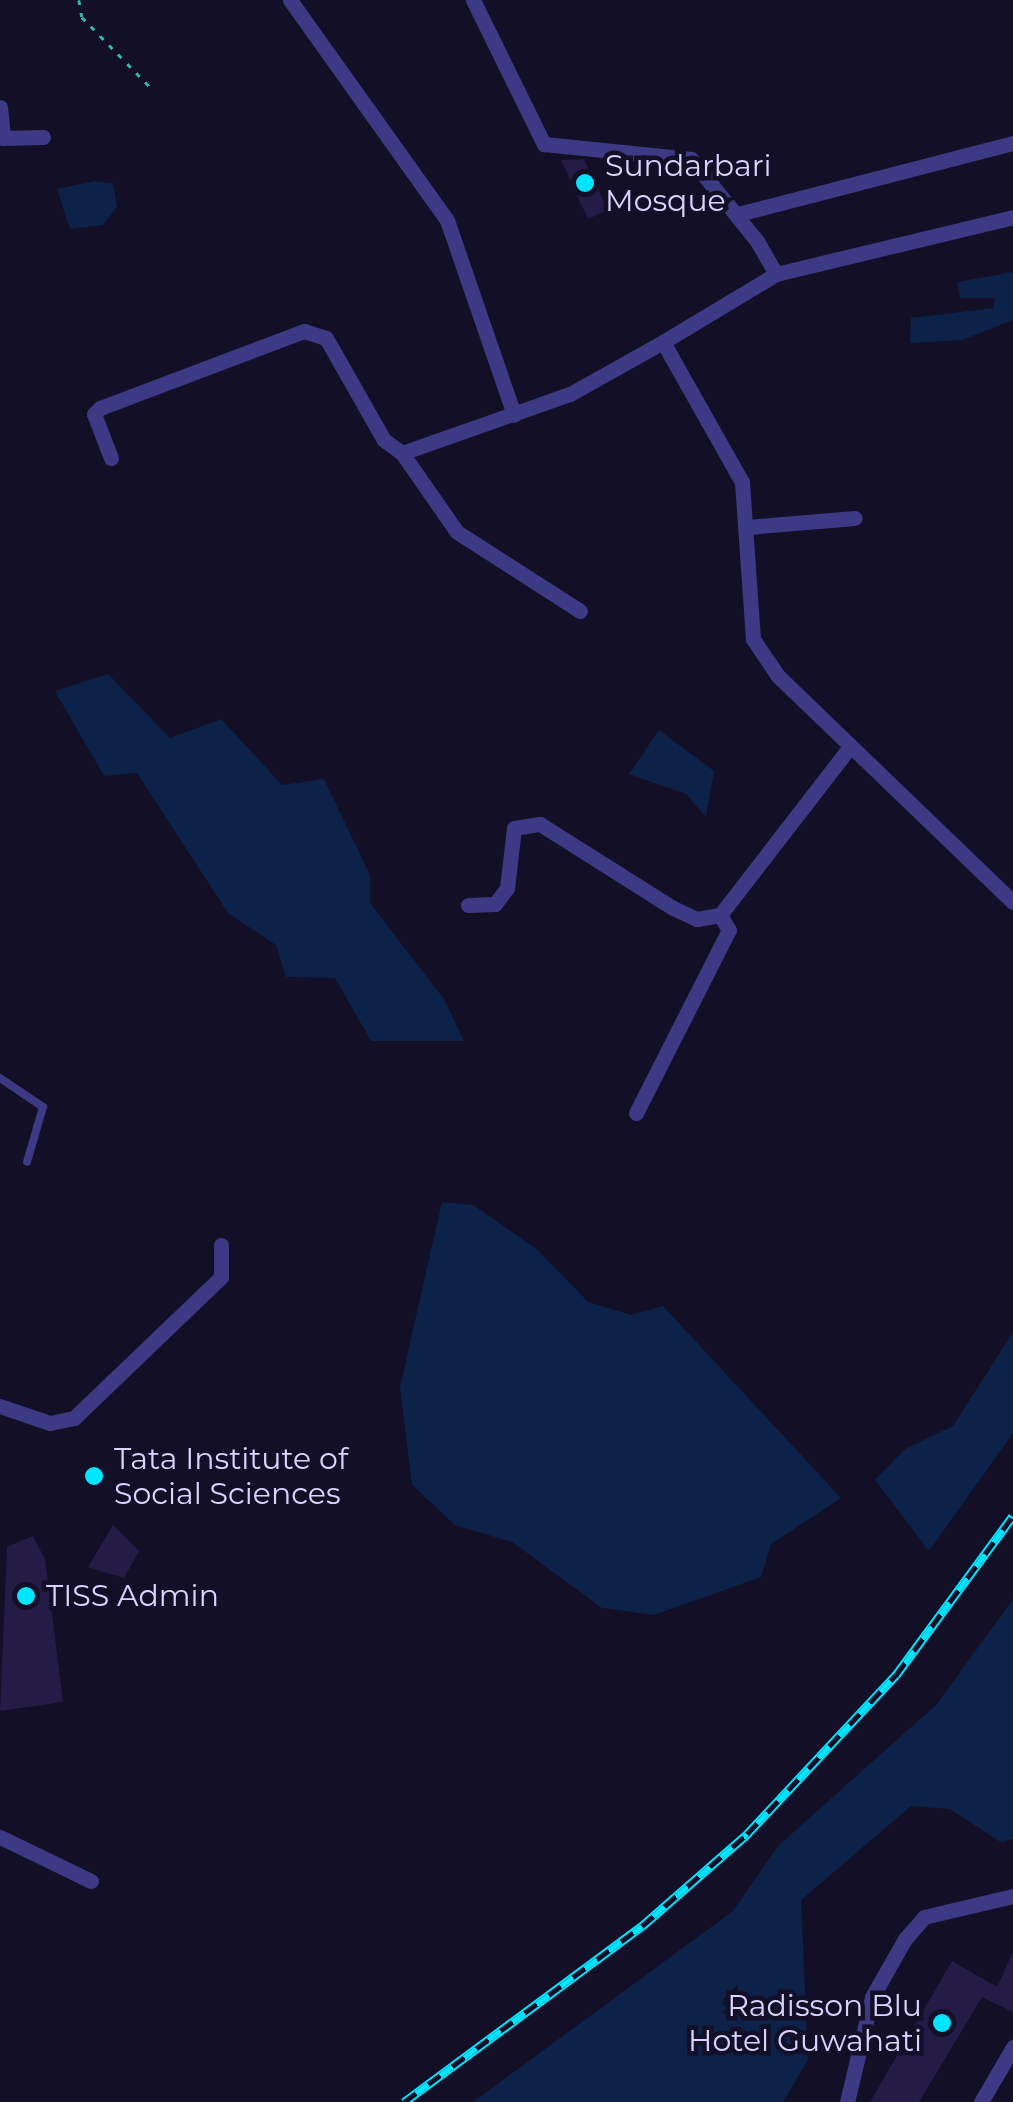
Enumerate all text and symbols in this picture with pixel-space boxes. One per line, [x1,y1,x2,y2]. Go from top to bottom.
place label: Sundarbari Mosque [605,148,772,218]
marker: Sundarbari Mosque [574,172,596,194]
place label: Tata Institute of Social Sciences [114,1441,348,1512]
marker: Tata Institute of Social Sciences [83,1465,105,1487]
place label: TISS Admin [46,1578,219,1614]
marker: TISS Admin [15,1585,37,1607]
place label: Radisson Blu Hotel Guwahati [688,1988,922,2058]
marker: Radisson Blu Hotel Guwahati [931,2012,953,2034]

